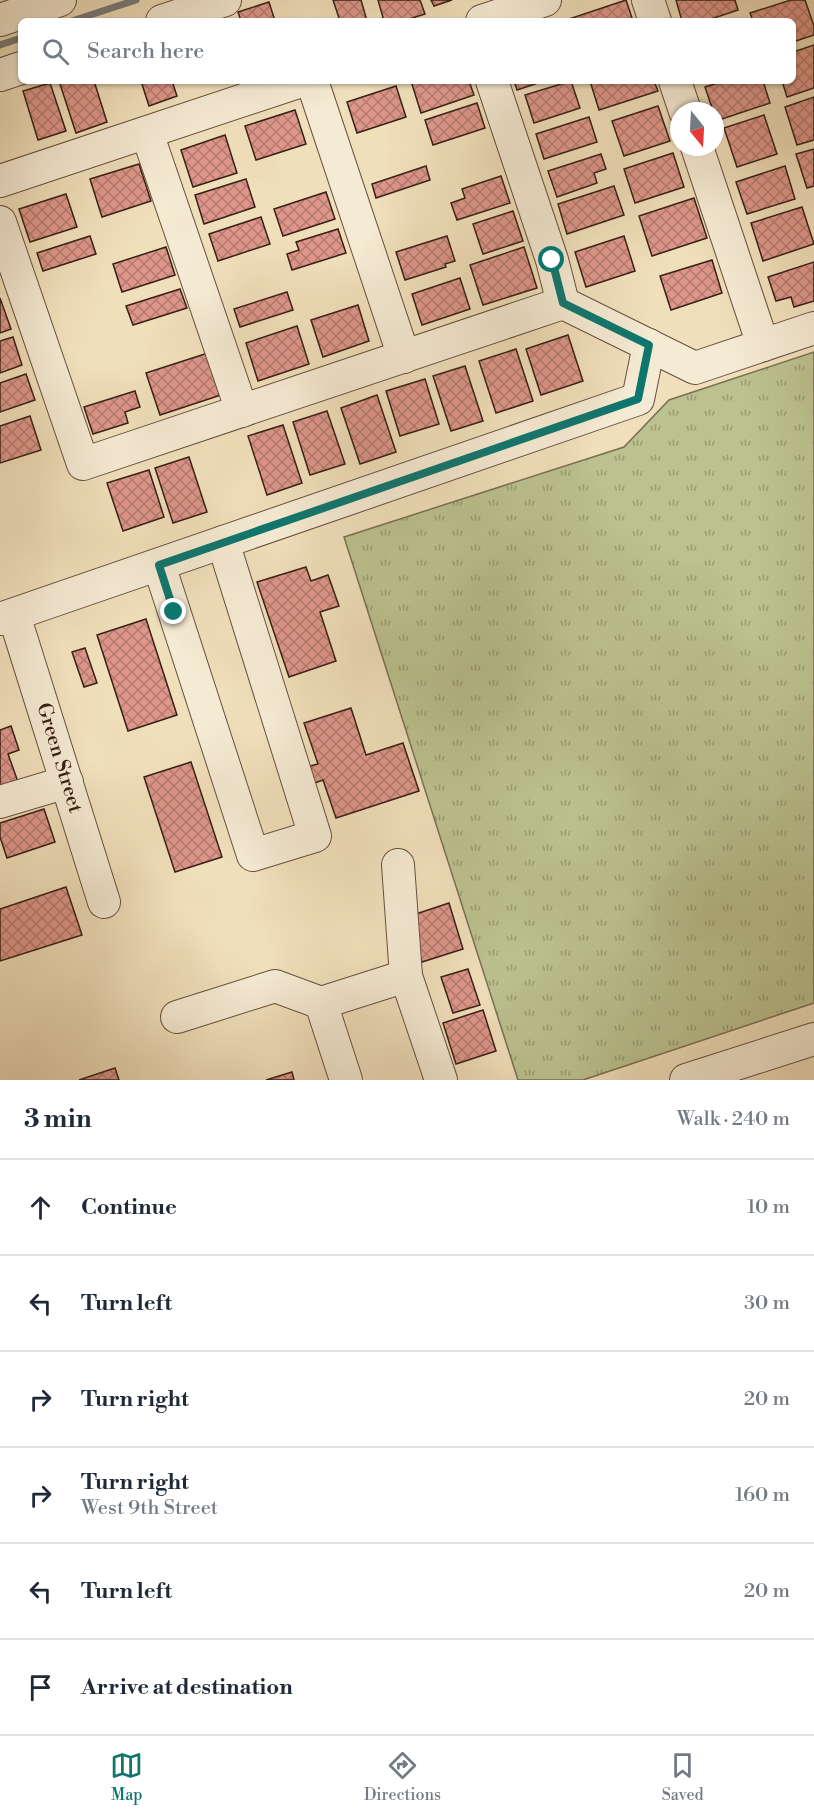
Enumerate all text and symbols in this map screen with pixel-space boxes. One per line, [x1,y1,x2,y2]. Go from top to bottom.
search box [18,18,796,84]
icon: search [39,35,72,68]
text: Search here [87,38,204,65]
north arrow [670,102,724,156]
route start [538,246,564,272]
route end [160,598,186,624]
street label: Green Street [30,700,88,816]
text: 3 min [24,1103,92,1135]
text: Walk · 240 m [677,1107,790,1132]
icon: ahead [24,1191,57,1224]
text: Continue [81,1194,177,1221]
text: 10 m [747,1195,790,1220]
icon: left [24,1287,57,1320]
text: Turn left [81,1290,172,1317]
text: 30 m [744,1291,790,1316]
icon: right [24,1383,57,1416]
text: Turn right [81,1386,189,1413]
text: 20 m [744,1387,790,1412]
text: Turn right [81,1469,189,1496]
icon: right [24,1479,57,1512]
text: 160 m [735,1483,790,1508]
text: West 9th Street [81,1496,218,1521]
icon: left [24,1575,57,1608]
text: Turn left [81,1578,172,1605]
text: 20 m [744,1579,790,1604]
icon: arrive [24,1671,57,1704]
text: Arrive at destination [81,1674,293,1701]
tab: Map [110,1749,143,1805]
tab: Directions [364,1749,441,1805]
tab: Saved [662,1749,704,1805]

